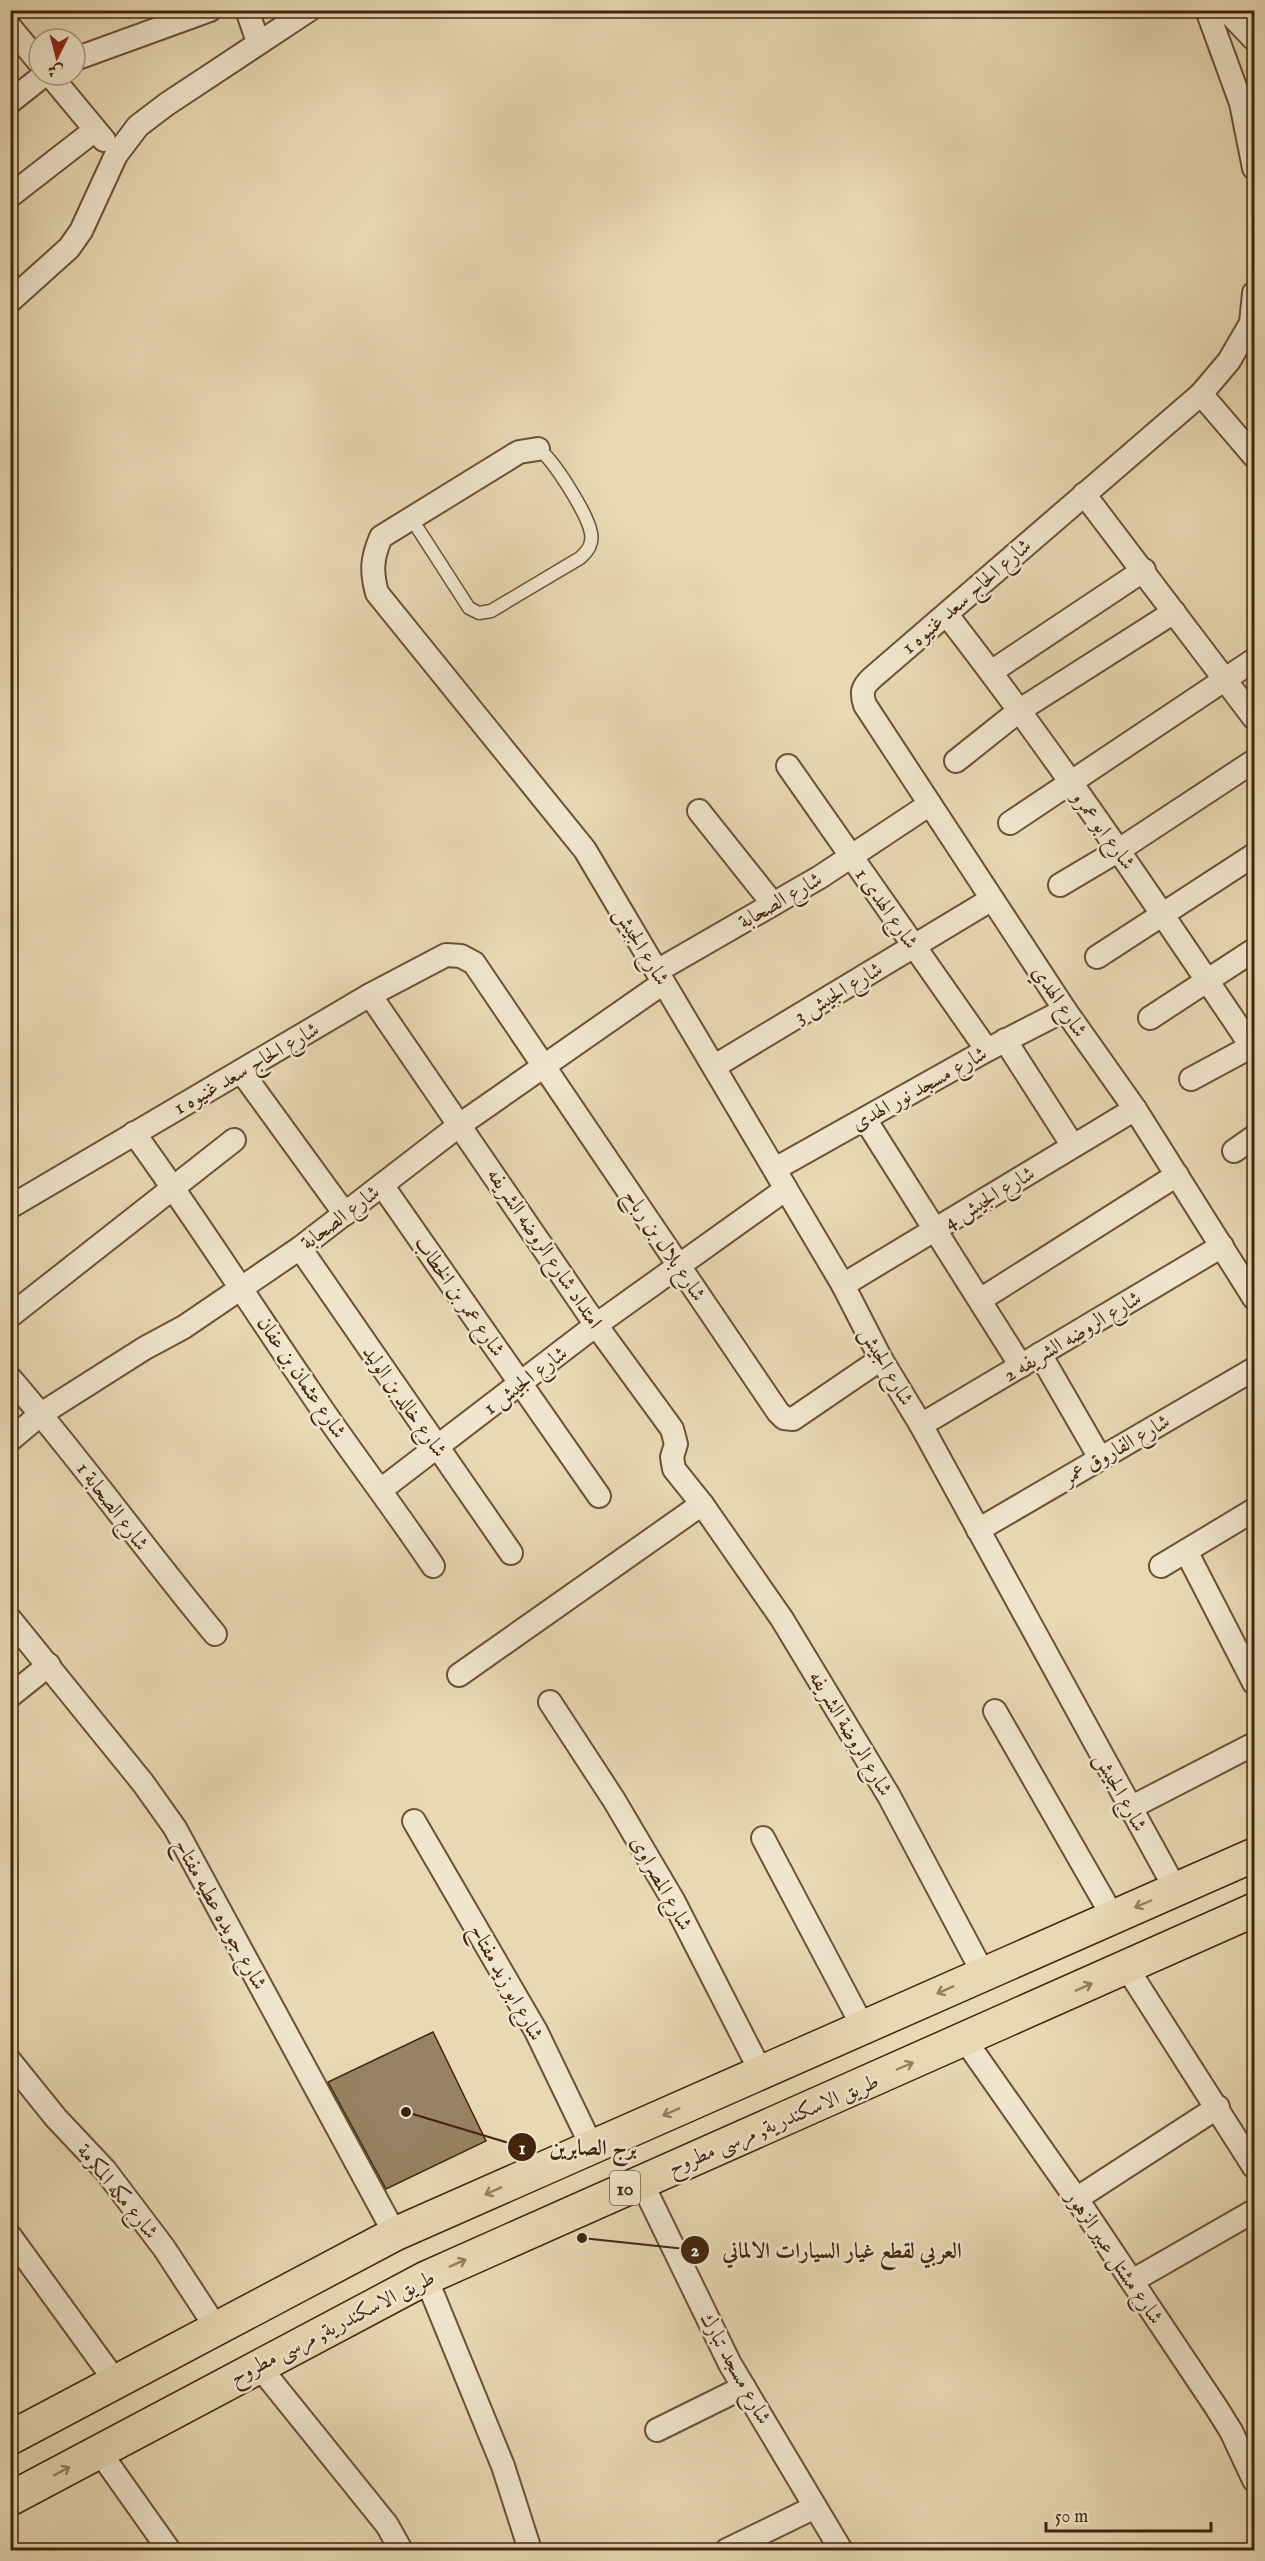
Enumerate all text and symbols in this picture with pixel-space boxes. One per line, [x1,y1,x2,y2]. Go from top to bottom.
north arrow [27,27,87,87]
text: ش [47,59,65,81]
street label: شارع الحاج سعد غنيوه 1 [896,533,1040,664]
street label: شارع ابو عمرو [1061,784,1141,878]
street label: شارع الهدى 1 [845,863,924,957]
street label: شارع الصحابة [734,867,829,939]
street label: شارع الجيش [604,903,675,992]
street label: شارع الجيش 3 [789,956,890,1033]
street label: شارع الهدي [1022,961,1093,1045]
street label: شارع الحاج سعد غنيوه 1 [169,1017,326,1125]
street label: شارع مسجد نور الهدى [847,1041,994,1140]
street label: شارع الجيش 4 [939,1161,1042,1239]
street label: امتداد شارع الروضه الشريفه [477,1163,608,1336]
street label: شارع الصحابة [296,1180,388,1259]
street label: شارع بلال بن رباح [613,1184,711,1309]
street label: شارع عمر بن الخطاب [405,1231,510,1364]
street label: شارع الروضه الشريفه 2 [999,1285,1148,1392]
street label: شارع عثمان بن عفان [247,1311,352,1446]
street label: شارع الجيش [850,1322,919,1413]
street label: شارع خالد بن الوليد [353,1341,452,1465]
street label: شارع الجيش 1 [478,1341,575,1424]
street label: شارع الفاروق عمر [1056,1409,1177,1496]
street label: شارع الصحابة 1 [67,1457,154,1559]
street label: شارع الروضة الشريفه [799,1666,898,1803]
street label: شارع الجيش [1084,1748,1152,1839]
street label: شارع المصراوى [621,1832,698,1937]
street label: شارع جويده عطيه مفتاح [163,1834,272,1997]
one-way arrow [1134,1899,1153,1910]
street label: شارع ابو زيد مفتاح [459,1919,549,2048]
one-way arrow [1074,1981,1092,1993]
one-way arrow [937,1985,955,1997]
one-way arrow [896,2060,914,2072]
street label: طريق الاسكندرية, مرسى مطروح [664,2069,885,2186]
one-way arrow [662,2106,680,2118]
callout: برج الصابرين [507,2127,649,2167]
text: برج الصابرين [549,2135,637,2167]
text: 1 [519,2138,526,2161]
street label: شارع مكه المكرمة [68,2139,164,2247]
road number: 10 [610,2171,640,2205]
street label: شارع مشتل عبير الزهور [1055,2184,1169,2332]
one-way arrow [484,2185,502,2197]
callout: العربي لقطع غيار السيارات الالماني [680,2230,974,2270]
text: العربي لقطع غيار السيارات الالماني [721,2238,962,2271]
text: 2 [691,2240,700,2263]
one-way arrow [448,2257,466,2269]
street label: طريق الاسكندرية, مرسى مطروح [225,2265,442,2395]
street label: شارع مسجد تبارك [690,2308,777,2431]
one-way arrow [53,2465,70,2477]
scale bar [1046,2495,1211,2533]
text: 50 m [1055,2506,1088,2529]

